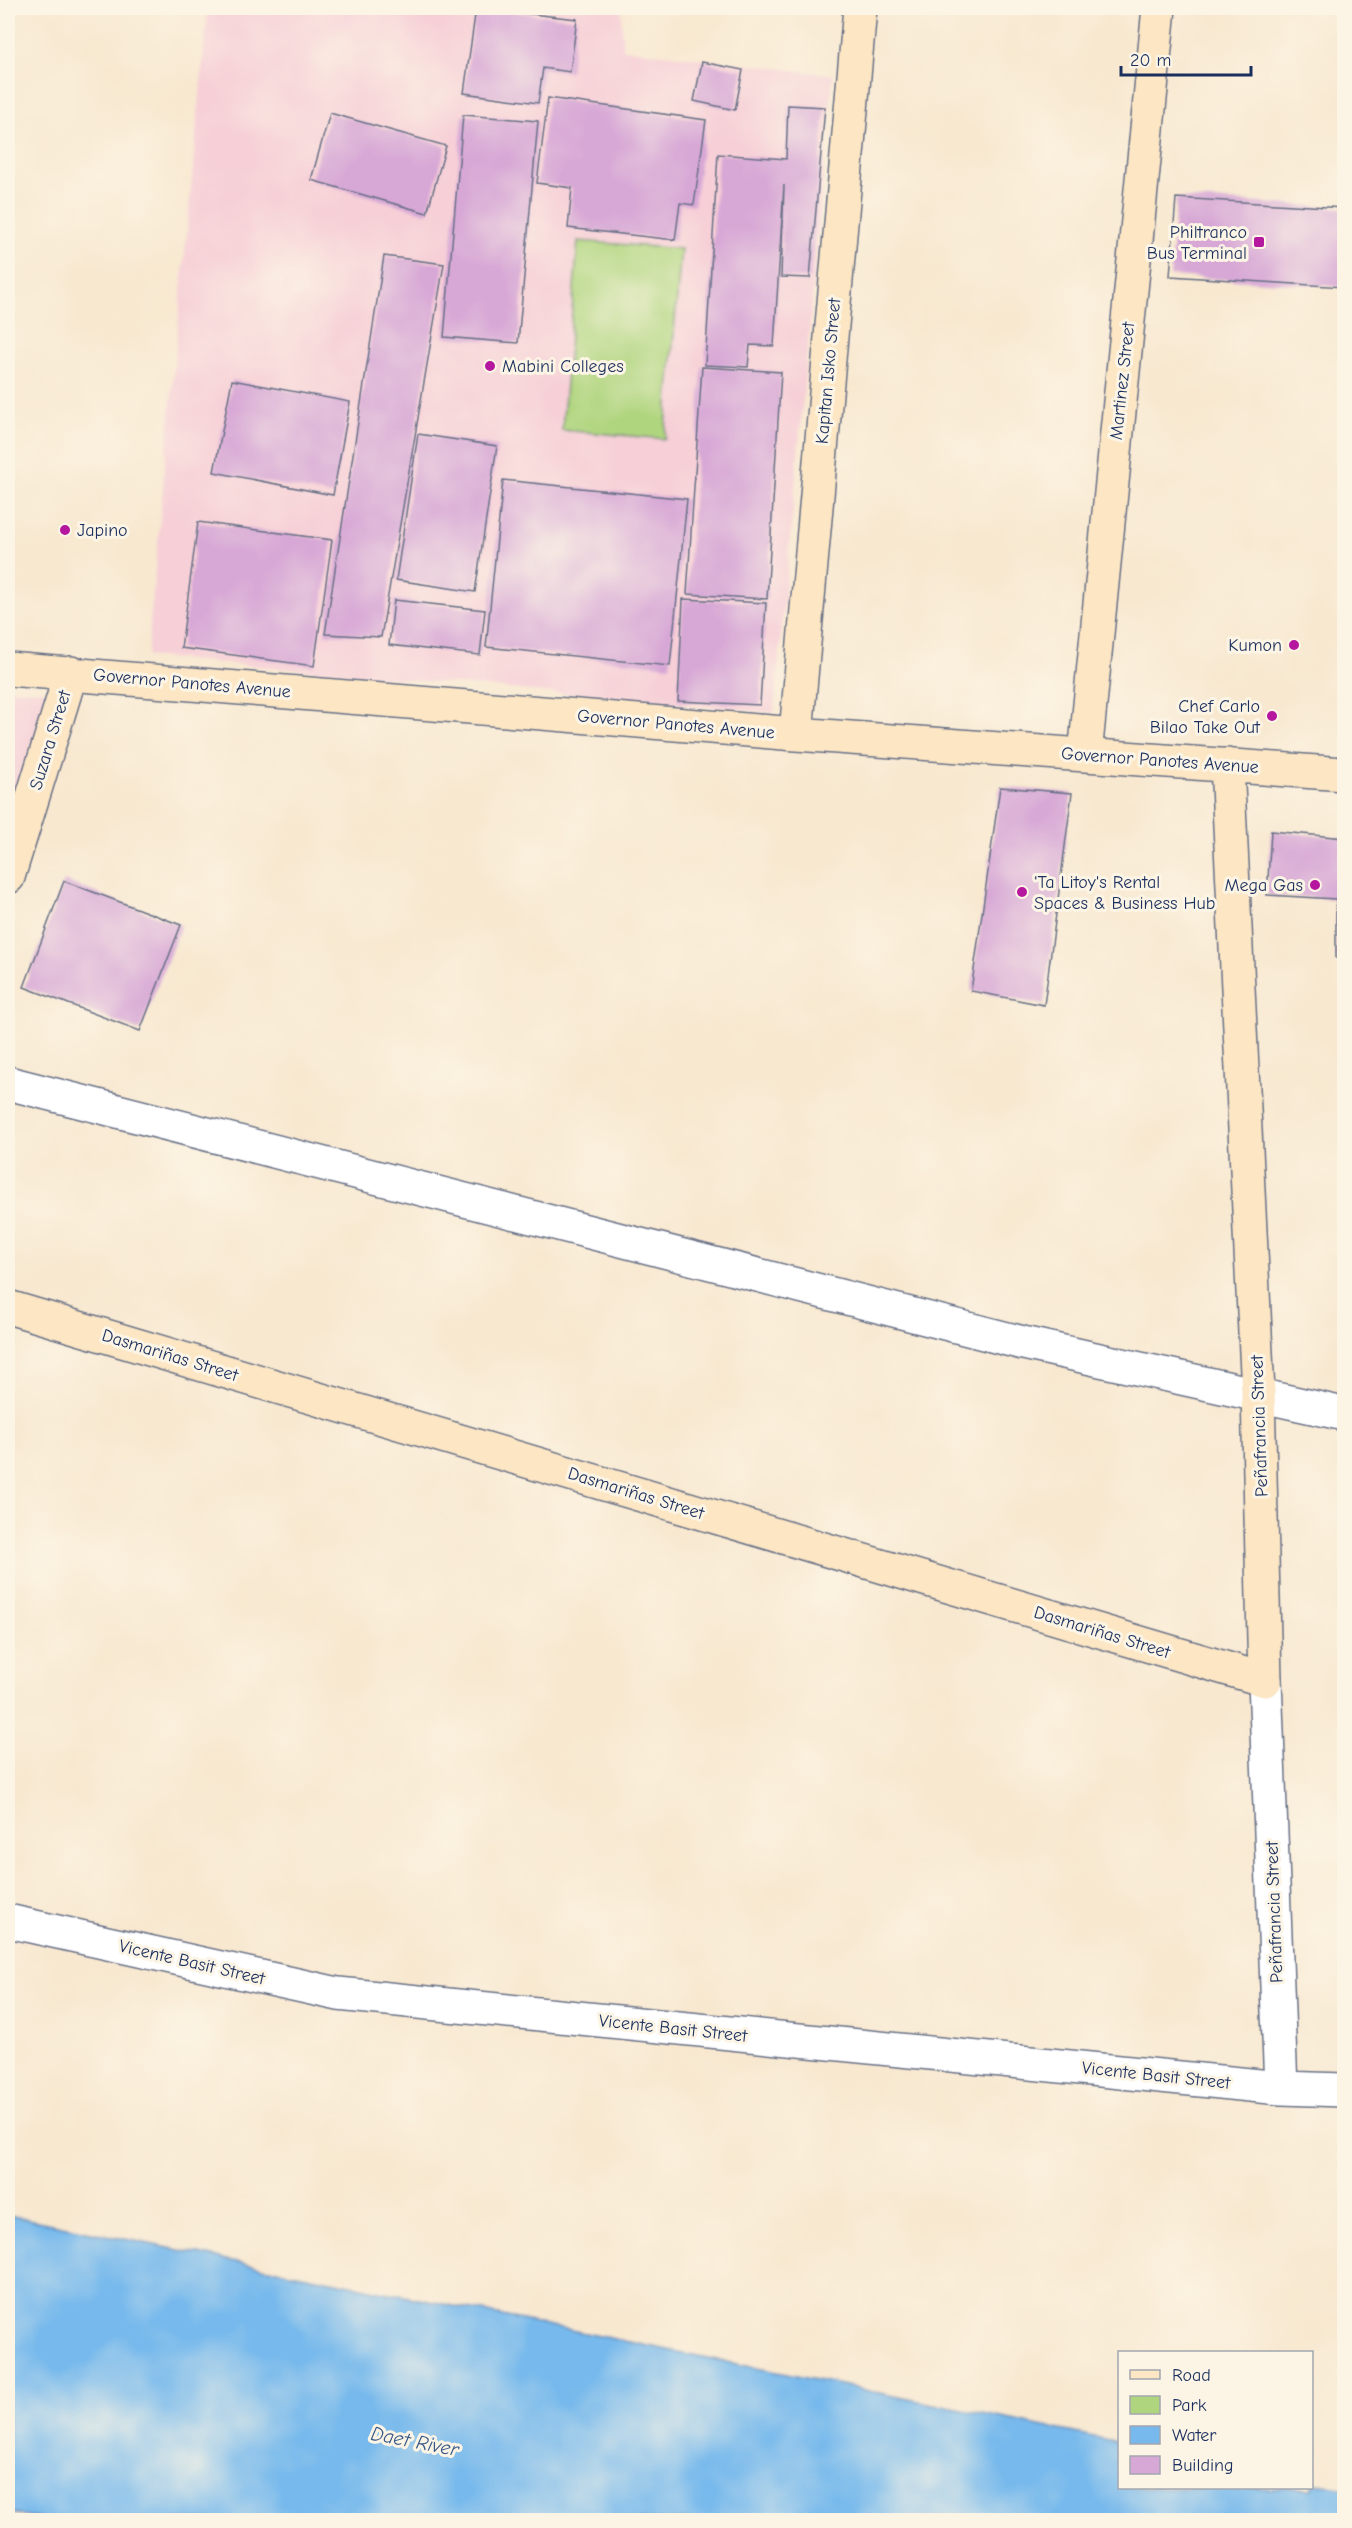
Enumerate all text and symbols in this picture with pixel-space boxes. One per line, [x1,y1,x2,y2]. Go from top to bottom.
scale bar [1121,39,1252,77]
text: 20 m [1130,50,1171,71]
place label: Philtranco Bus Terminal [1147,222,1247,264]
marker: Philtranco Bus Terminal [1252,235,1266,249]
street label: Kapitan Isko Street [812,296,845,445]
street label: Martinez Street [1106,320,1139,441]
place label: Mabini Colleges [502,356,624,377]
marker: Mabini Colleges [483,359,497,373]
place label: Japino [77,520,128,541]
marker: Japino [58,523,72,537]
place label: Kumon [1228,635,1282,656]
marker: Kumon [1287,638,1301,652]
street label: Governor Panotes Avenue [92,664,292,703]
street label: Suzara Street [25,687,76,792]
place label: Chef Carlo Bilao Take Out [1150,696,1261,738]
street label: Governor Panotes Avenue [576,705,776,744]
marker: Chef Carlo Bilao Take Out [1265,709,1279,723]
street label: Governor Panotes Avenue [1060,743,1259,778]
place label: 'Ta Litoy's Rental Spaces & Business Hub [1034,872,1215,914]
place label: Mega Gas [1224,875,1303,896]
marker: Mega Gas [1308,878,1322,892]
marker: 'Ta Litoy's Rental Spaces & Business Hub [1015,885,1029,899]
street label: Dasmariñas Street [99,1325,241,1386]
street label: Peñafrancia Street [1247,1354,1272,1497]
street label: Dasmariñas Street [565,1463,707,1524]
street label: Dasmariñas Street [1031,1602,1173,1663]
street label: Peñafrancia Street [1262,1840,1287,1983]
street label: Vicente Basit Street [117,1935,268,1990]
street label: Vicente Basit Street [598,2010,749,2047]
street label: Vicente Basit Street [1081,2057,1232,2094]
legend [1118,2351,1313,2489]
text: Road [1172,2365,1211,2386]
text: Park [1172,2395,1207,2416]
water label: Daet River [369,2422,462,2461]
text: Water [1172,2425,1217,2446]
text: Building [1172,2455,1234,2476]

